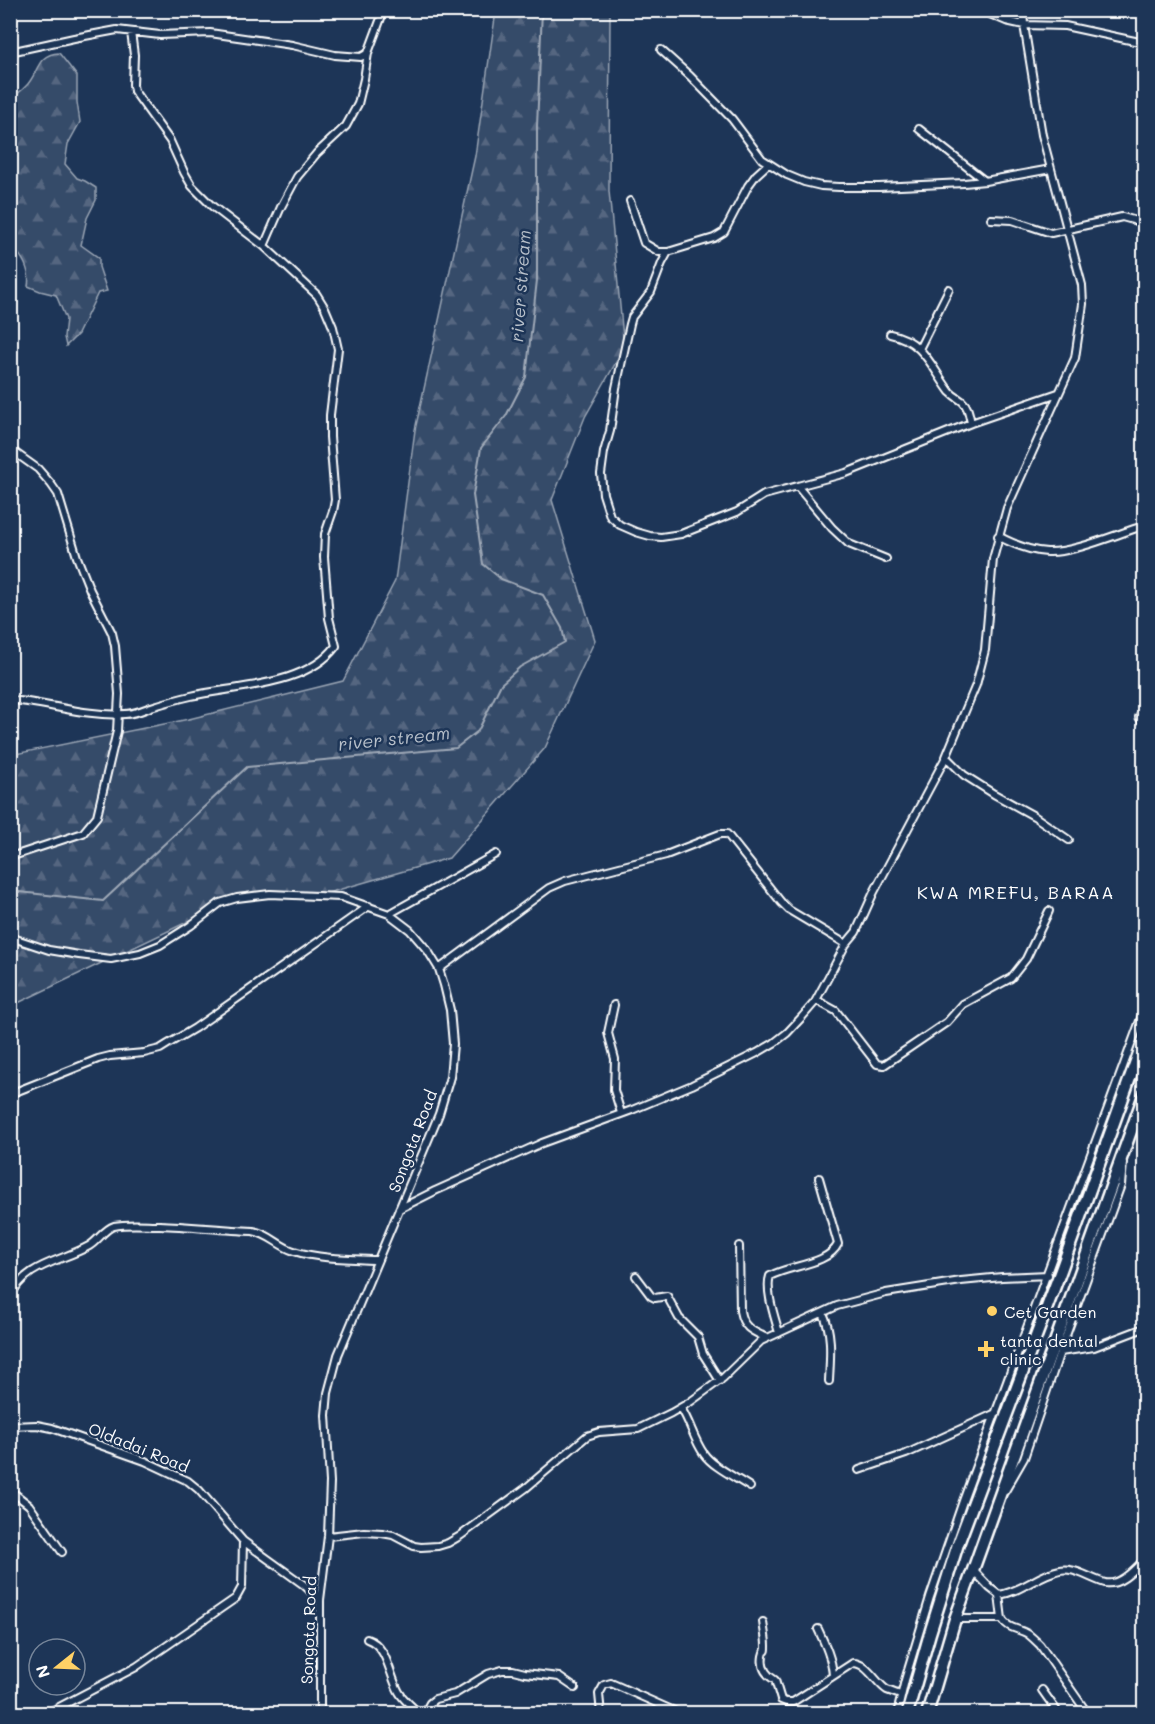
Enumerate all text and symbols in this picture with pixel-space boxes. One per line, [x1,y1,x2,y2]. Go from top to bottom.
water label: river stream [504,229,536,343]
water label: river stream [337,720,451,756]
district label: KWA MREFU, BARAA [917,880,1115,904]
street label: Songota Road [383,1087,441,1195]
place label: Cet Garden [1004,1301,1096,1322]
marker: Cet Garden [985,1304,999,1318]
place label: tanta dental clinic [1000,1330,1098,1369]
marker: tanta dental clinic [977,1340,995,1358]
street label: Oldadai Road [86,1417,192,1477]
street label: Songota Road [296,1576,320,1684]
north arrow [27,1637,87,1697]
text: N [30,1663,54,1681]

